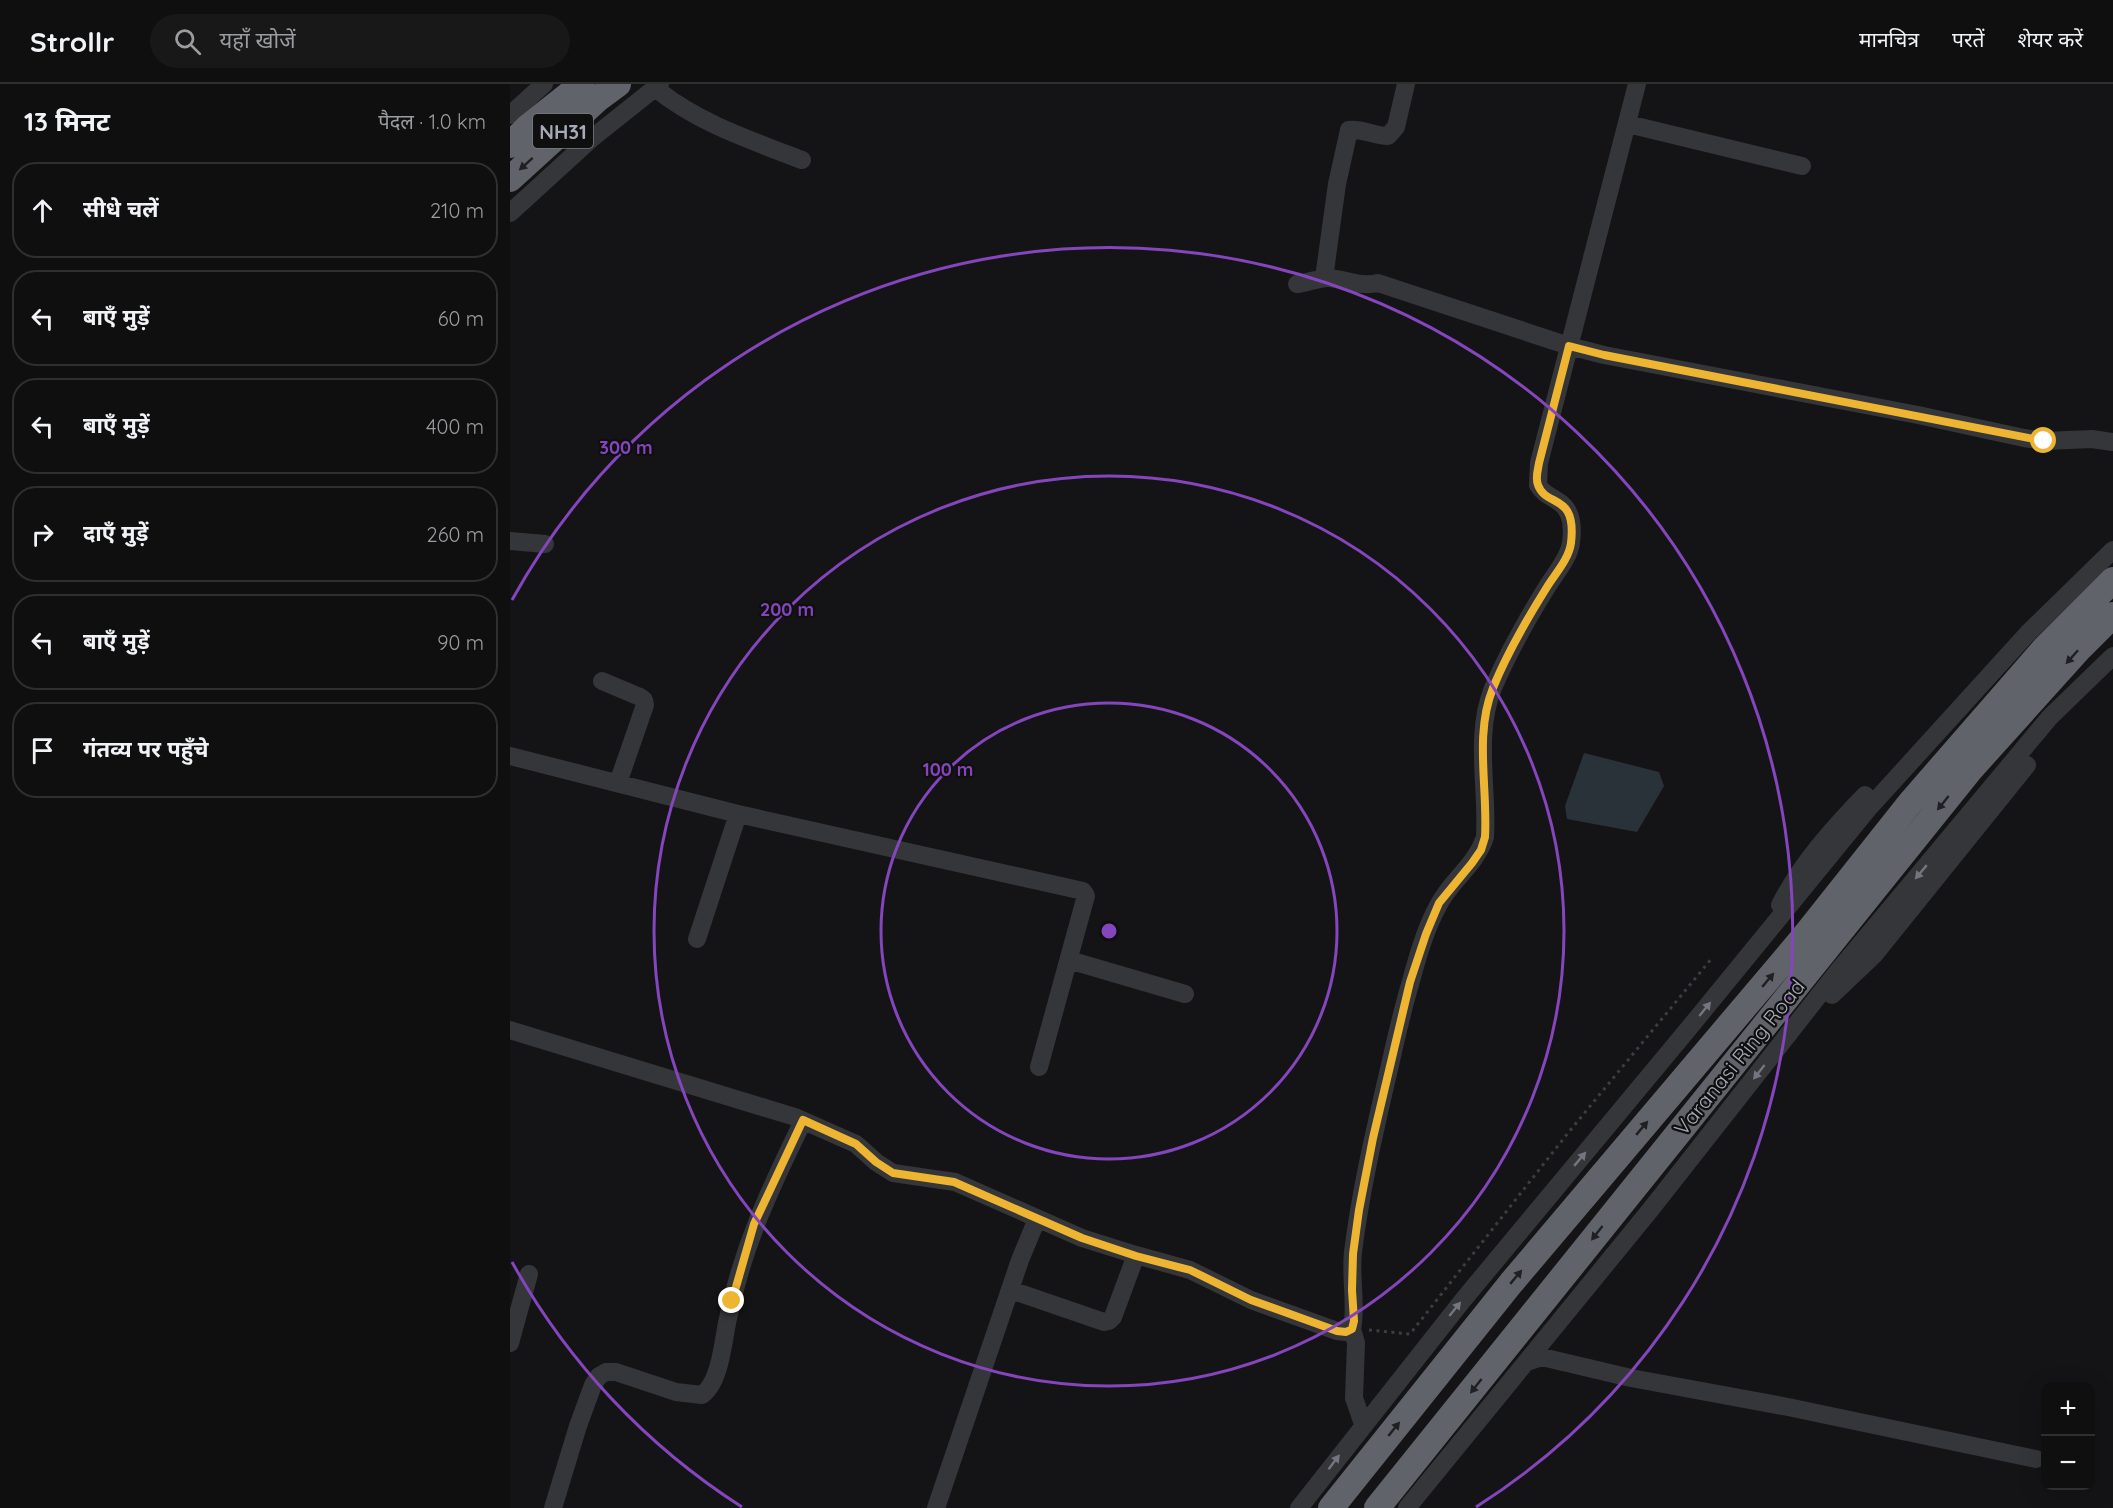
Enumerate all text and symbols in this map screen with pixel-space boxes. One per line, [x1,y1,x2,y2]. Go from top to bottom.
search box [150,14,570,68]
text: Strollr [30,24,114,59]
icon: search [171,25,204,58]
text: यहाँ खोजें [219,26,296,54]
text: मानचित्र [1859,26,1919,52]
text: परतें [1952,26,1985,52]
text: शेयर करें [2018,26,2083,52]
text: 13 मिनट [24,105,110,138]
text: पैदल · 1.0 km [378,109,486,134]
road number: NH31 [533,114,593,148]
one-way arrow [519,157,534,171]
icon: ahead [26,194,59,227]
text: सीधे चलें [83,195,159,223]
text: 210 m [430,198,484,223]
icon: left [26,302,59,335]
text: बाएँ मुड़ें [83,303,149,331]
text: 60 m [438,306,484,331]
icon: left [26,410,59,443]
text: बाएँ मुड़ें [83,411,149,439]
text: 400 m [426,414,484,439]
route start [2030,427,2056,453]
text: 300 m [599,436,653,459]
icon: right [26,518,59,551]
text: दाएँ मुड़ें [83,519,148,547]
text: 260 m [427,522,484,547]
text: 200 m [760,598,814,621]
icon: left [26,626,59,659]
text: बाएँ मुड़ें [83,627,149,655]
text: 90 m [437,630,484,655]
one-way arrow [2065,649,2079,664]
icon: arrive [26,734,59,767]
text: गंतव्य पर पहुँचे [83,735,208,763]
text: 100 m [923,758,973,781]
one-way arrow [1938,796,1950,811]
one-way arrow [1915,864,1928,879]
centre of rings [1099,921,1119,941]
one-way arrow [1761,973,1774,988]
street label: Varanasi Ring Road [1668,974,1810,1140]
one-way arrow [1698,1001,1711,1017]
one-way arrow [1753,1065,1765,1080]
one-way arrow [1635,1121,1648,1136]
one-way arrow [1573,1152,1586,1167]
one-way arrow [1592,1226,1604,1241]
one-way arrow [1509,1269,1522,1285]
route end [718,1287,744,1313]
one-way arrow [1449,1301,1462,1317]
one-way arrow [1470,1378,1483,1394]
map controls [2041,1382,2095,1490]
button: + [2041,1382,2095,1436]
one-way arrow [1387,1422,1399,1437]
button: − [2041,1436,2095,1490]
one-way arrow [1328,1454,1340,1469]

